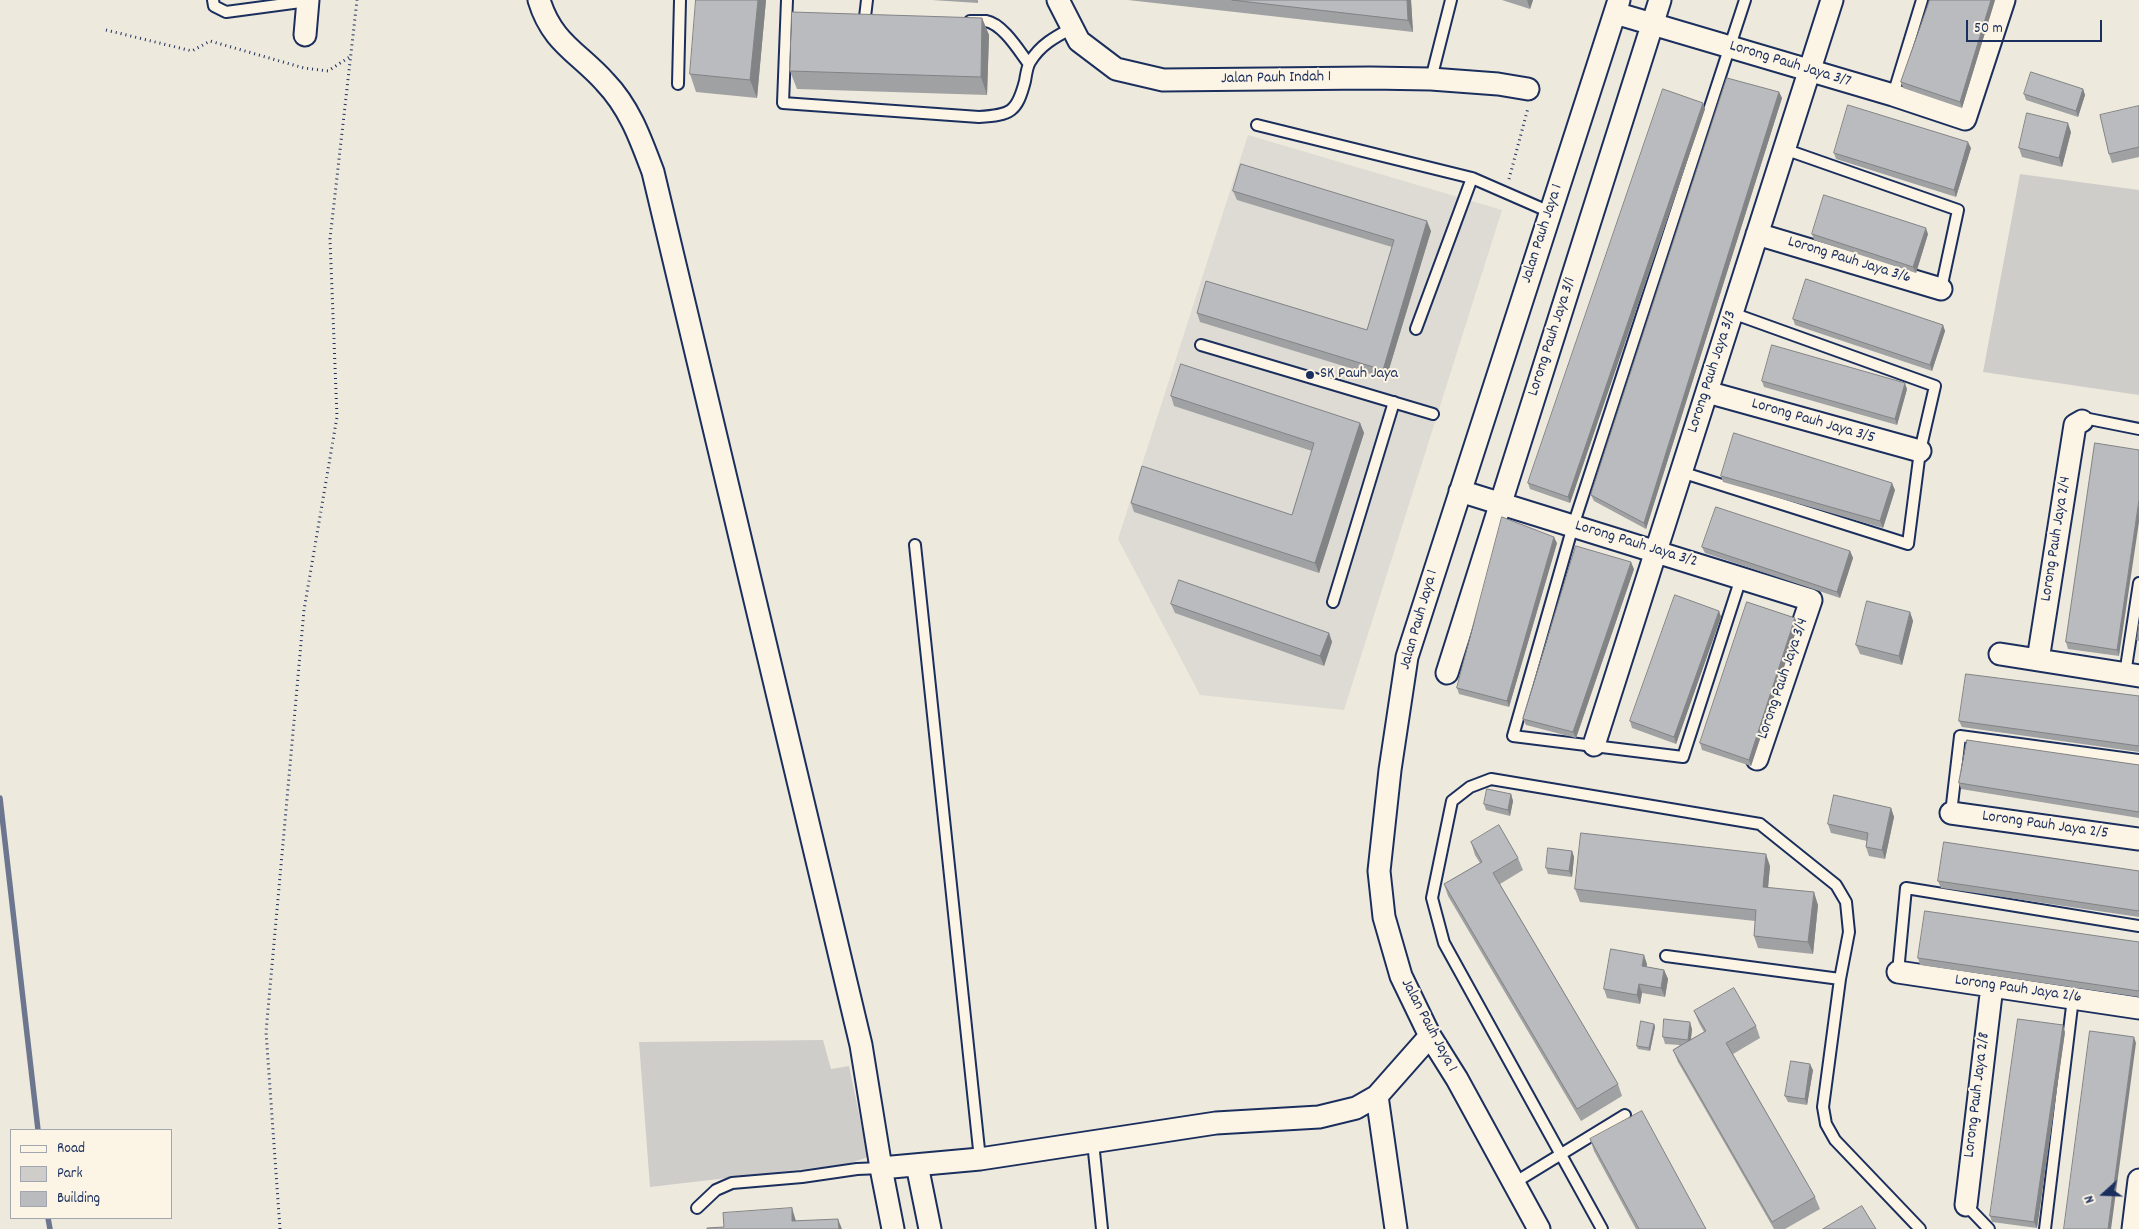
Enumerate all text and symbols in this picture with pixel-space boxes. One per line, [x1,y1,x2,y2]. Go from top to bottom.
scale bar [1969,10,2105,42]
text: 50 m [1974,18,2003,40]
street label: Lorong Pauh Jaya 3/7 [1727,37,1853,93]
street label: Jalan Pauh Indah 1 [1221,68,1331,90]
street label: Jalan Pauh Jaya 1 [1518,182,1568,286]
street label: Lorong Pauh Jaya 3/6 [1785,233,1913,289]
street label: Lorong Pauh Jaya 3/1 [1525,275,1581,399]
street label: Lorong Pauh Jaya 3/3 [1684,309,1742,435]
place label: SK Pauh Jaya [1320,365,1398,385]
marker: SK Pauh Jaya [1304,369,1316,381]
street label: Lorong Pauh Jaya 3/5 [1749,395,1877,449]
street label: Lorong Pauh Jaya 2/4 [2038,475,2076,603]
street label: Lorong Pauh Jaya 3/2 [1572,517,1700,573]
street label: Jalan Pauh Jaya 1 [1397,568,1443,672]
street label: Lorong Pauh Jaya 3/4 [1754,616,1814,742]
street label: Lorong Pauh Jaya 2/5 [1981,808,2109,844]
street label: Lorong Pauh Jaya 2/6 [1953,972,2083,1008]
street label: Jalan Pauh Jaya 1 [1395,976,1461,1076]
street label: Lorong Pauh Jaya 2/8 [1961,1031,1995,1159]
legend [10,1129,172,1219]
text: Road [57,1138,85,1160]
text: Park [57,1163,83,1185]
north arrow [2079,1169,2129,1219]
text: Building [57,1188,100,1210]
text: N [2079,1192,2100,1206]

